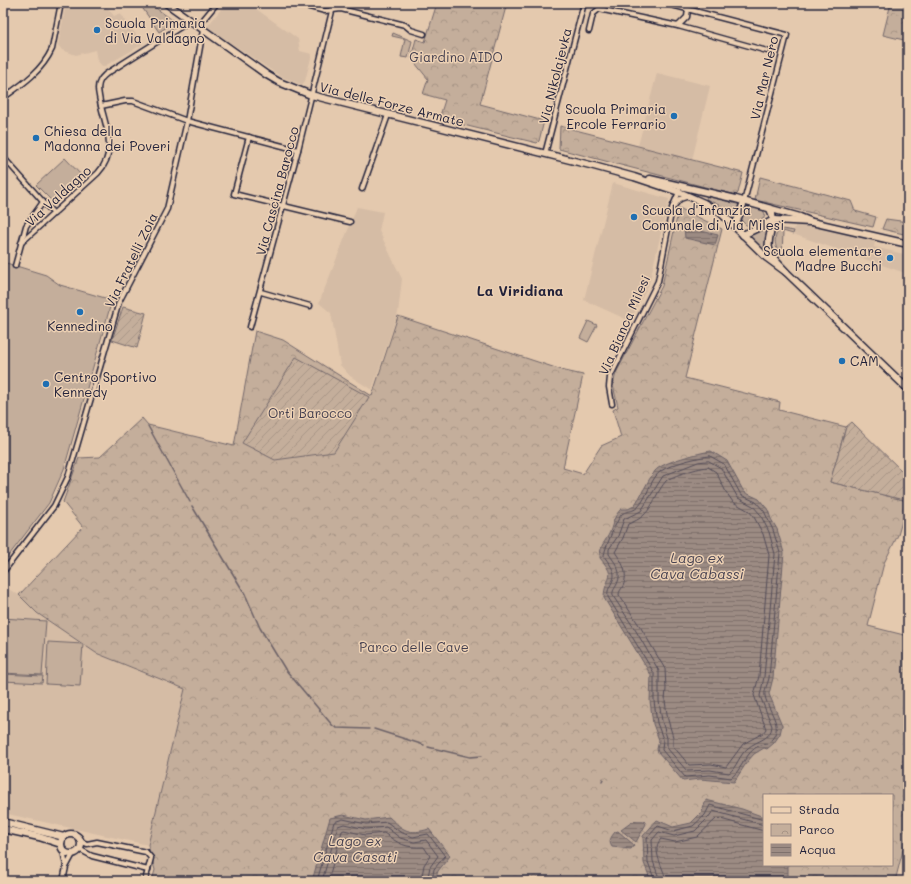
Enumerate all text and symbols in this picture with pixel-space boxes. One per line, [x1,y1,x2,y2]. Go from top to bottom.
place label: Scuola Primaria di Via Valdagno [105,14,206,46]
marker: Scuola Primaria di Via Valdagno [92,25,102,35]
street label: Via Nikolajevka [534,26,575,126]
street label: Via Mar Nero [746,34,781,122]
park label: Giardino AIDO [409,48,503,65]
street label: Via delle Forze Armate [318,77,466,130]
place label: Scuola Primaria Ercole Ferrario [565,100,666,132]
marker: Scuola Primaria Ercole Ferrario [669,111,679,121]
place label: Chiesa della Madonna dei Poveri [44,122,171,154]
street label: Via Cascina Barocco [251,124,302,257]
marker: Chiesa della Madonna dei Poveri [31,133,41,143]
street label: Via Valdagno [21,161,94,230]
place label: Scuola d'Infanzia Comunale di Via Milesi [642,201,784,233]
street label: Via Fratelli Zoia [100,210,161,310]
marker: Scuola d'Infanzia Comunale di Via Milesi [629,212,639,222]
place label: Scuola elementare Madre Bucchi [763,242,882,274]
marker: Scuola elementare Madre Bucchi [885,253,895,263]
street label: Via Bianca Milesi [594,272,653,377]
district label: La Viridiana [477,281,564,300]
marker: Kennedino [75,307,85,317]
place label: Kennedino [47,317,113,334]
place label: CAM [850,352,879,369]
marker: CAM [837,356,847,366]
place label: Centro Sportivo Kennedy [54,368,157,400]
marker: Centro Sportivo Kennedy [41,379,51,389]
park label: Orti Barocco [268,404,352,421]
water label: Lago ex Cava Cabassi [650,548,745,583]
park label: Parco delle Cave [359,638,469,655]
legend [763,794,893,866]
text: Strada [799,801,840,817]
text: Parco [799,821,834,837]
water label: Lago ex Cava Casati [313,831,398,866]
text: Acqua [799,841,836,857]

